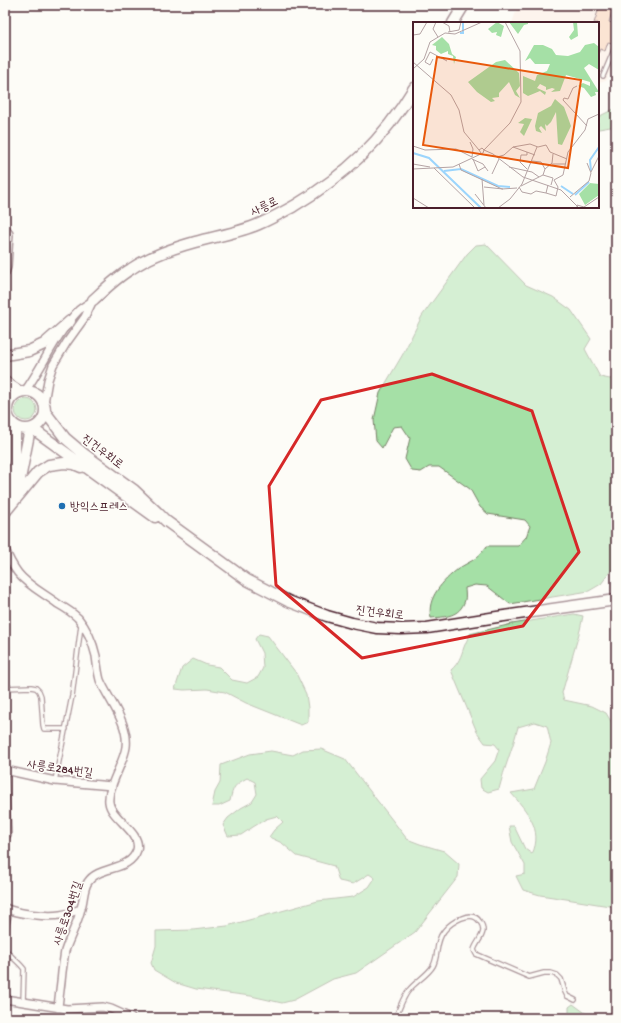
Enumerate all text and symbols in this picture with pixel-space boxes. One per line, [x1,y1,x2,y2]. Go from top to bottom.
inset map [413,22,599,208]
street label: 사릉로 [249,195,281,220]
street label: 진건우회로 [78,432,125,473]
marker: 방익스프레스 [57,501,67,511]
place label: 방익스프레스 [70,501,128,515]
street label: 진건우회로 [355,604,405,624]
street label: 사릉로284번길 [26,758,94,782]
street label: 사릉로304번길 [51,879,87,948]

